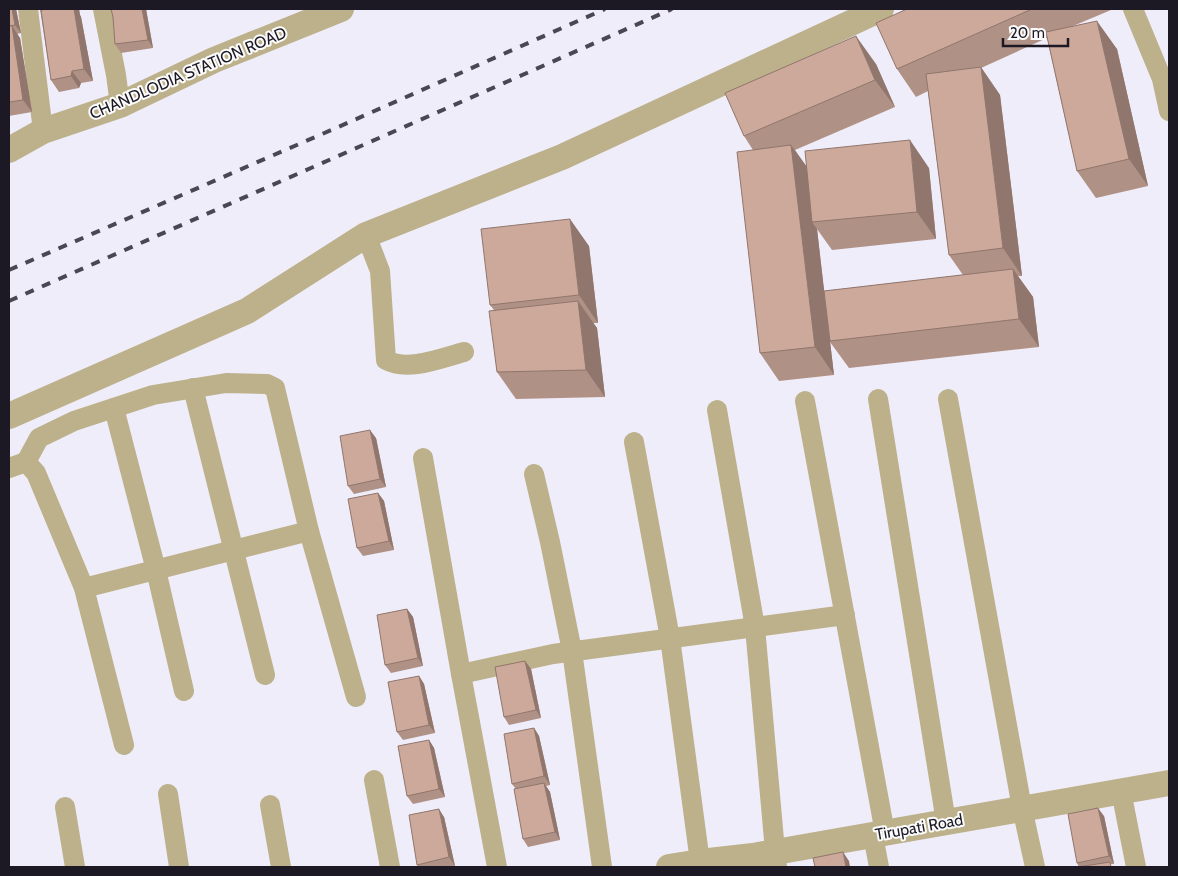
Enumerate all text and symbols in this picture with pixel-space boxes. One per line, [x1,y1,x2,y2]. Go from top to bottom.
scale bar [1003,15,1068,47]
street label: CHANDLODIA STATION ROAD [87,23,289,123]
text: 20 m [1010,24,1045,42]
street label: Tirupati Road [874,810,964,844]

